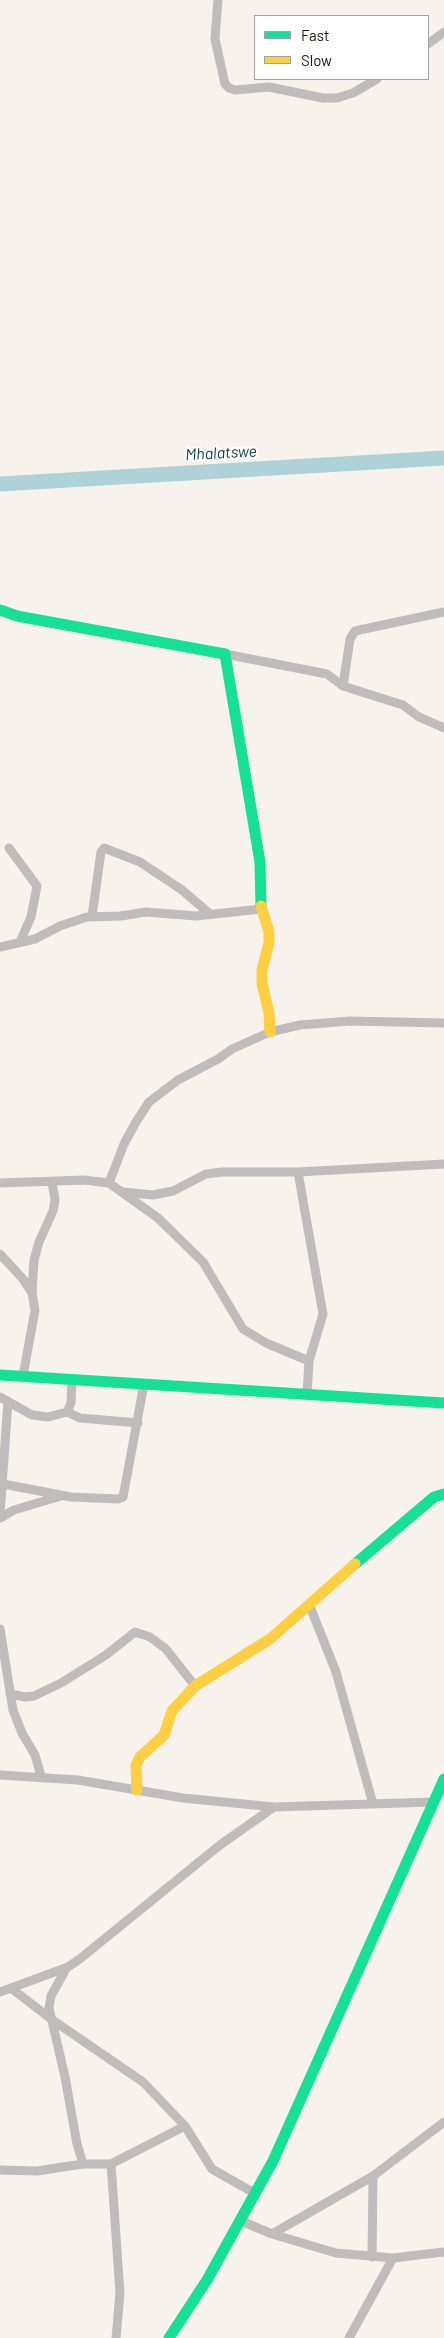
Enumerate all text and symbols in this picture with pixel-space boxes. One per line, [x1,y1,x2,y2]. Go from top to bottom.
legend [254,15,429,80]
text: Fast [301,26,329,44]
text: Slow [301,51,332,69]
water label: Mhalatswe [185,442,257,464]

